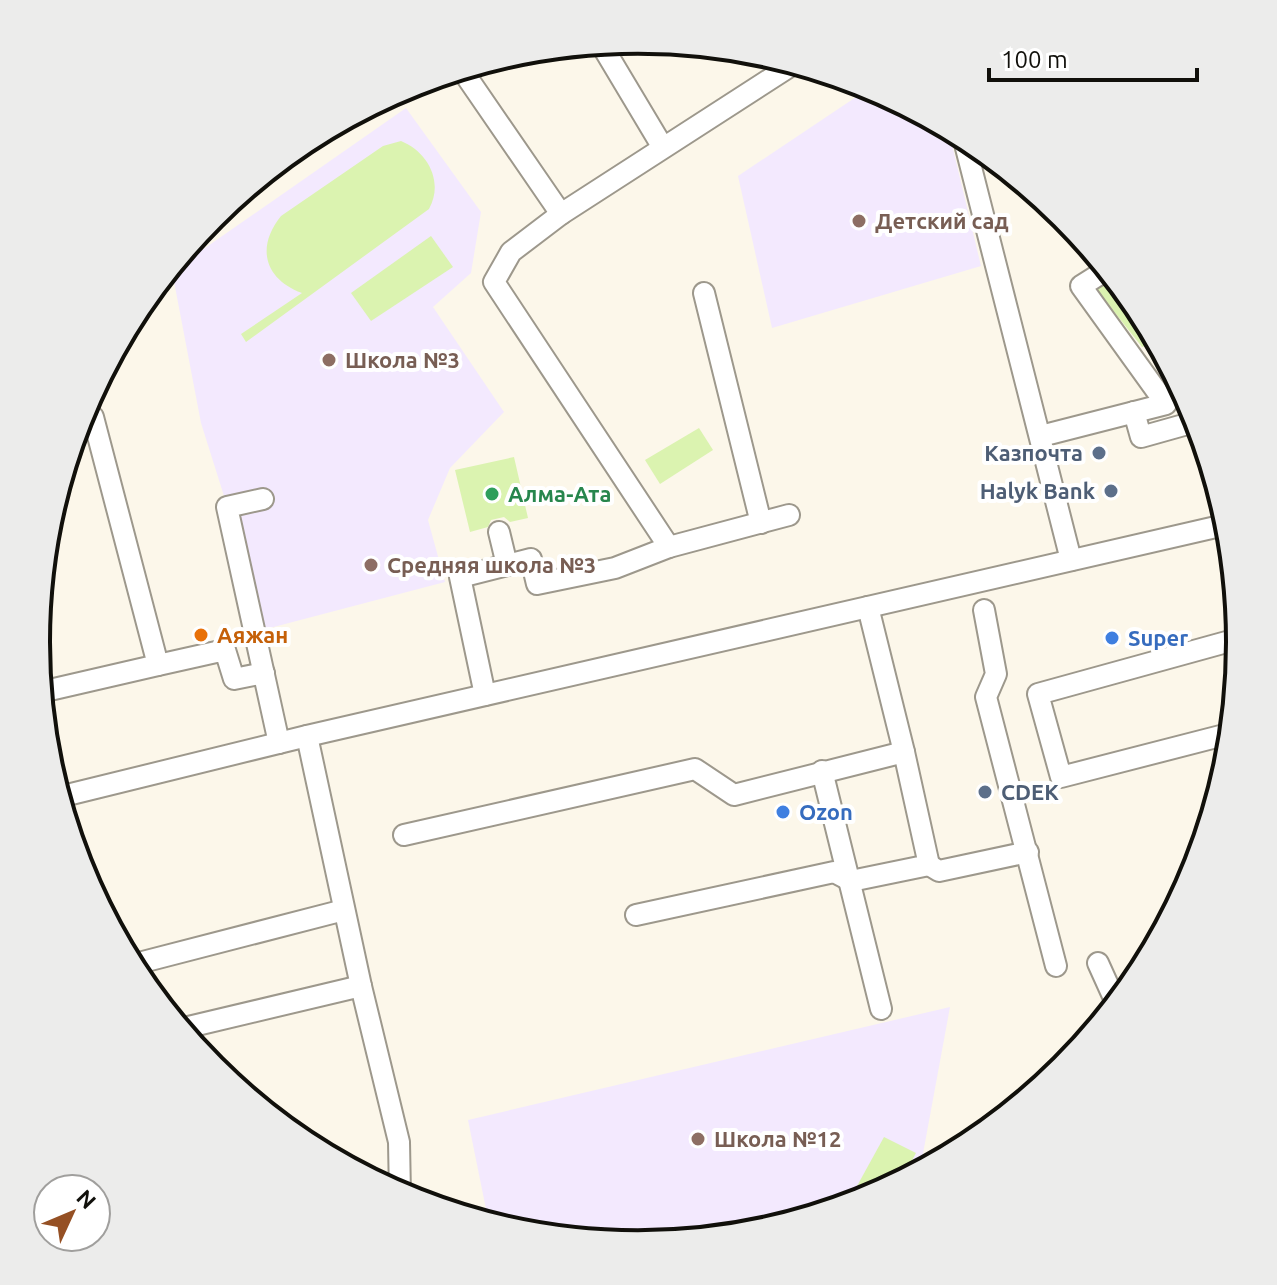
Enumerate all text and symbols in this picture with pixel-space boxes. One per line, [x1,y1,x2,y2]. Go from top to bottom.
scale bar [989,32,1197,82]
text: 100 m [1001,46,1068,73]
place label: Детский сад [875,208,1009,233]
marker: Детский сад [850,212,868,230]
place label: Школа №3 [345,347,460,372]
marker: Школа №3 [320,351,338,369]
place label: Казпочта [984,440,1083,465]
marker: Казпочта [1090,444,1108,462]
place label: Halyk Bank [980,478,1096,503]
place label: Алма-Ата [508,481,611,506]
marker: Halyk Bank [1102,482,1120,500]
marker: Алма-Ата [483,485,501,503]
place label: Средняя школа №3 [387,552,596,577]
marker: Средняя школа №3 [362,556,380,574]
place label: Аяжан [217,622,288,647]
place label: Super [1128,625,1188,650]
marker: Аяжан [192,626,210,644]
marker: Super [1103,629,1121,647]
place label: CDEK [1001,779,1059,804]
marker: CDEK [976,783,994,801]
place label: Ozon [799,799,853,824]
marker: Ozon [774,803,792,821]
place label: Школа №12 [714,1126,841,1151]
marker: Школа №12 [689,1130,707,1148]
north arrow [32,1173,112,1253]
text: N [72,1184,101,1213]

